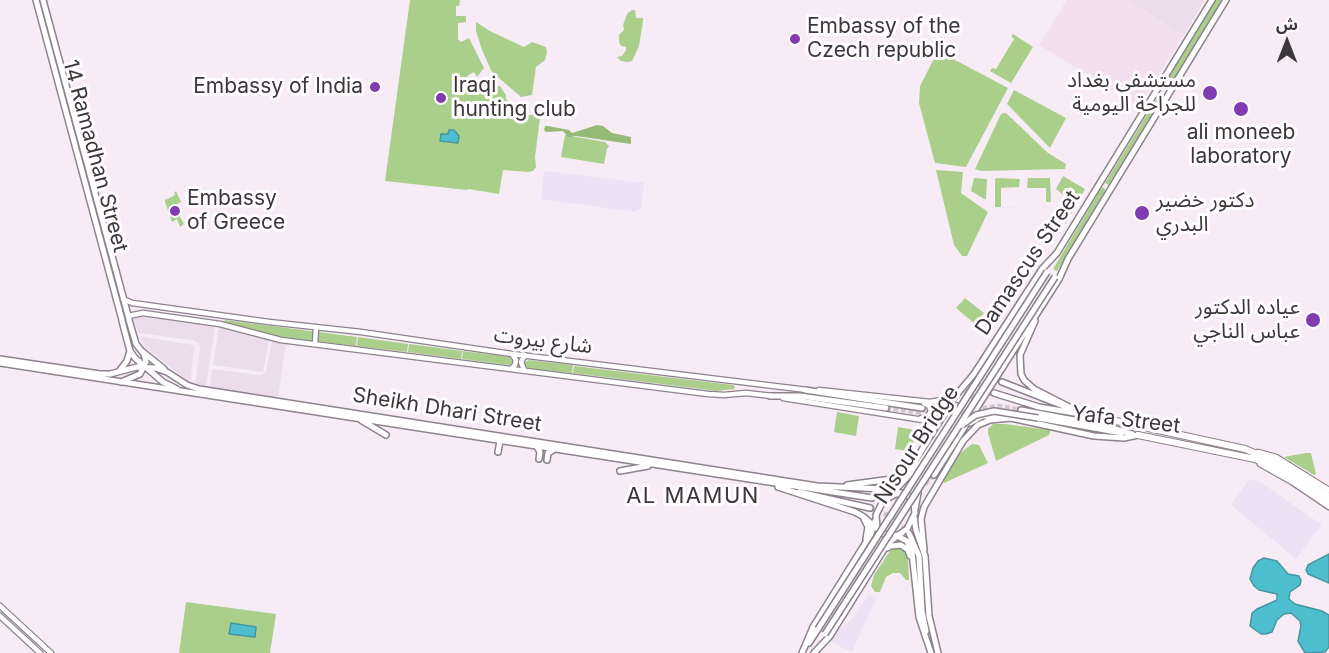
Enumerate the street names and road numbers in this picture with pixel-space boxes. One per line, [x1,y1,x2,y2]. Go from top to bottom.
street label: 14 Ramadhan Street [57,57,133,255]
street label: Damascus Street [970,186,1086,340]
street label: شارع بيروت [492,322,594,360]
street label: Nisour Bridge [869,381,965,509]
street label: Sheikh Dhari Street [351,383,543,437]
street label: Yafa Street [1070,401,1182,439]

